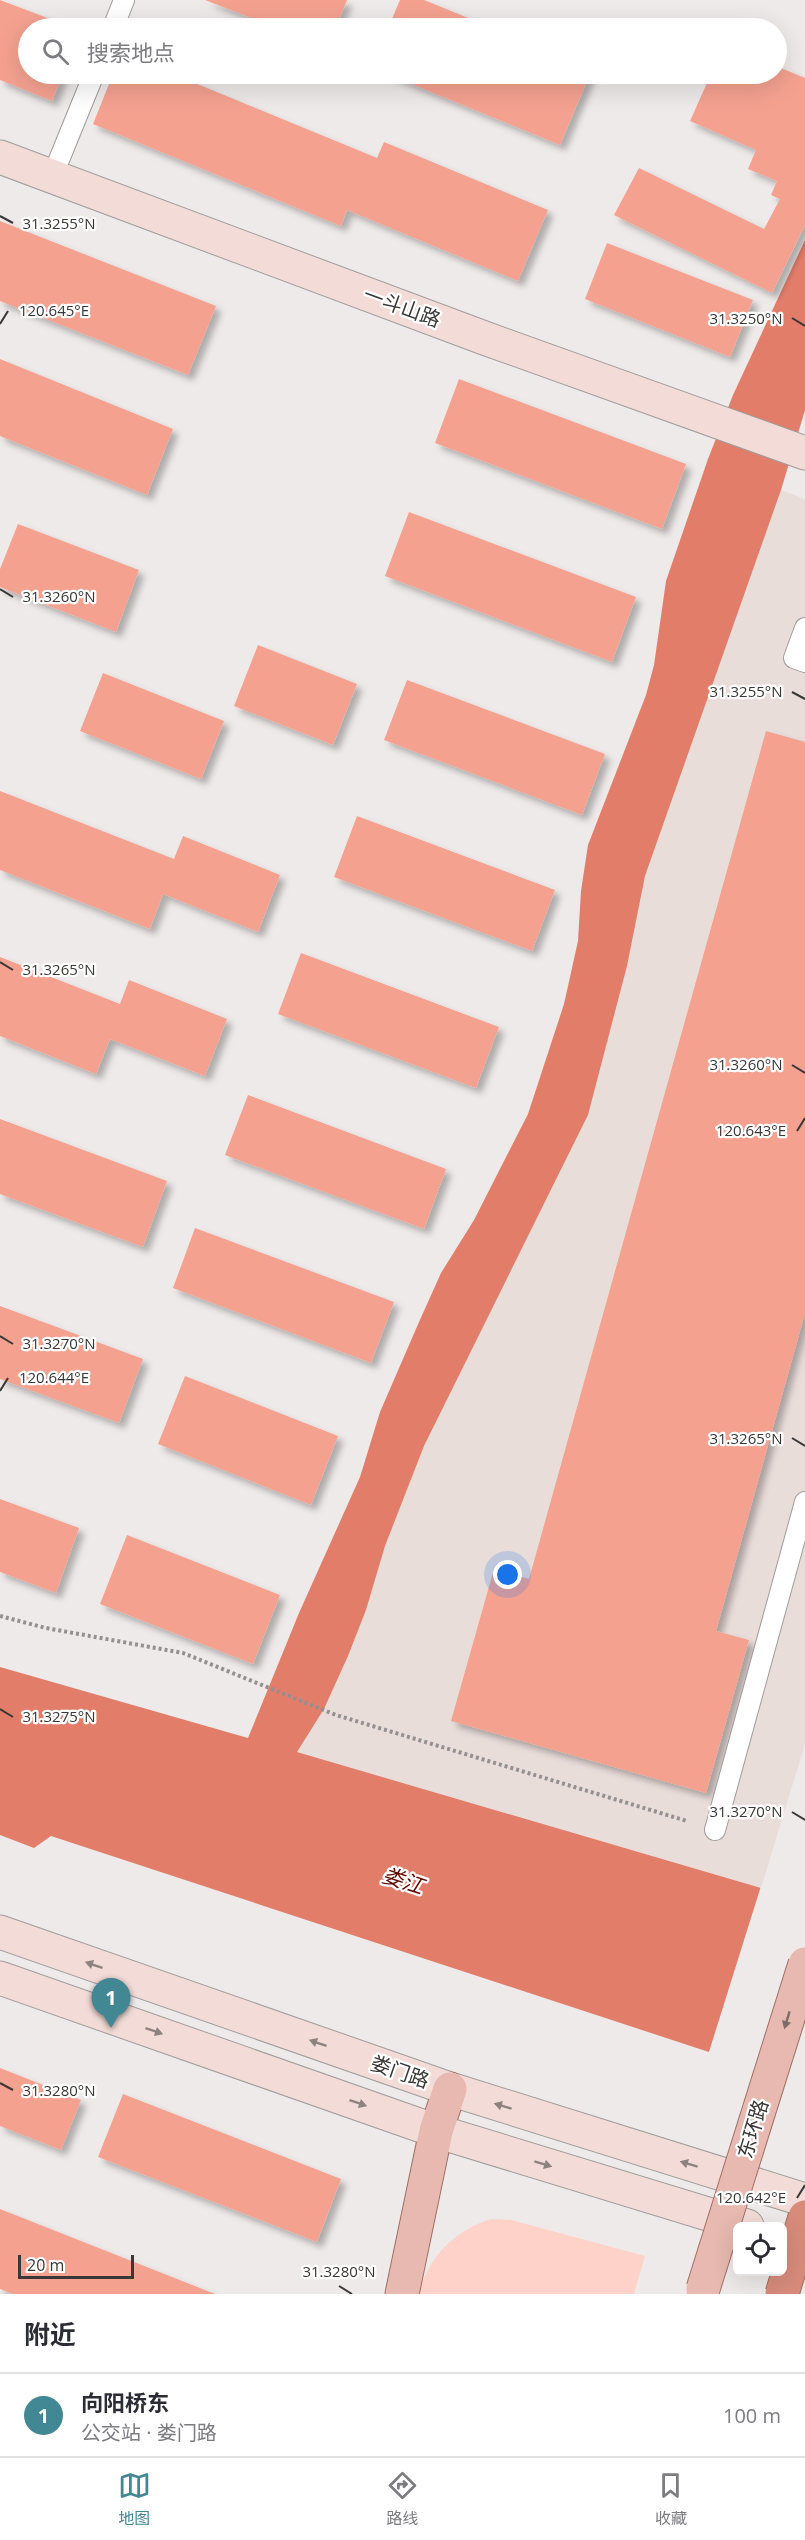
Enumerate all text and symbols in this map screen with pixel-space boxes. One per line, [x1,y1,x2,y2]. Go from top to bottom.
search box [18,18,787,84]
icon: search [39,35,72,68]
text: 搜索地点 [87,37,175,67]
text: 31.3255°N [22,213,96,233]
street label: 一斗山路 [360,280,444,333]
text: 120.645°E [19,300,89,320]
text: 31.3250°N [709,308,783,328]
text: 31.3260°N [22,586,96,606]
text: 31.3255°N [709,681,783,701]
text: 31.3265°N [22,959,96,979]
text: 31.3260°N [709,1054,783,1074]
text: 120.643°E [716,1120,786,1140]
text: 31.3270°N [22,1333,96,1353]
text: 120.644°E [19,1367,89,1387]
text: 31.3265°N [709,1428,783,1448]
your location [493,1560,522,1589]
text: 31.3275°N [22,1706,96,1726]
text: 31.3270°N [709,1801,783,1821]
water label: 娄江 [379,1860,430,1900]
one-way arrow [85,1959,103,1969]
pin: 1 [92,1978,130,2028]
one-way arrow [782,2011,792,2029]
one-way arrow [145,2027,163,2037]
one-way arrow [309,2038,327,2048]
street label: 娄门路 [367,2049,433,2094]
text: 31.3280°N [22,2080,96,2100]
street label: 东环路 [731,2096,774,2161]
one-way arrow [349,2099,367,2109]
one-way arrow [494,2101,512,2110]
one-way arrow [680,2158,698,2168]
one-way arrow [535,2160,553,2169]
text: 120.642°E [716,2187,786,2207]
map controls [733,2222,787,2276]
button: locate [733,2222,787,2276]
scale bar [18,2252,134,2280]
text: 20 m [27,2254,64,2276]
text: 31.3280°N [302,2261,376,2281]
text: 附近 [24,2316,76,2352]
text: 向阳桥东 [81,2387,169,2417]
text: 1 [38,2402,49,2429]
text: 100 m [723,2402,781,2429]
text: 公交站 · 娄门路 [81,2419,217,2446]
tab: 地图 [118,2469,151,2529]
tab: 路线 [386,2469,419,2529]
tab: 收藏 [654,2469,687,2529]

